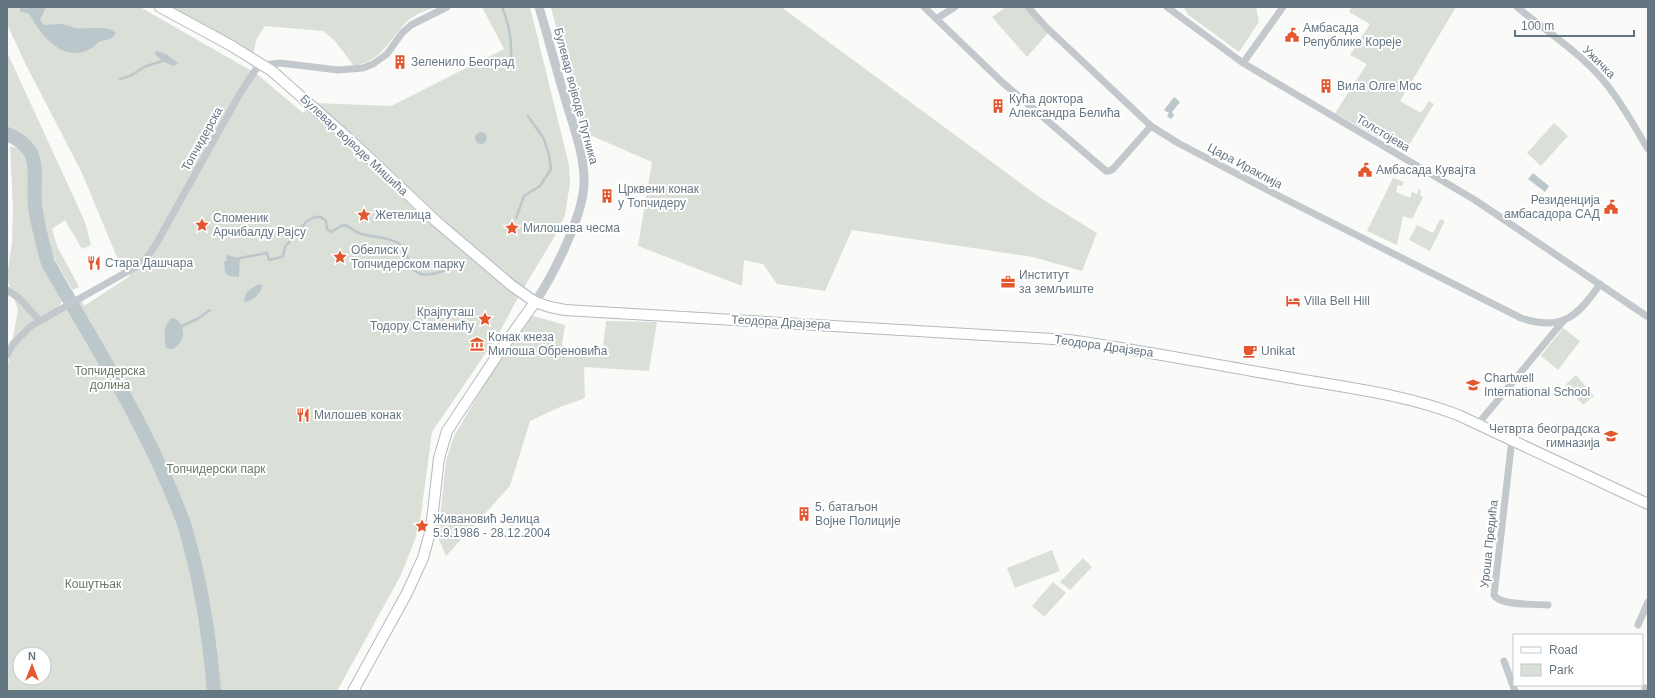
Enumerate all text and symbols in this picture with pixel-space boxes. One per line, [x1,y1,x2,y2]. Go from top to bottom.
scale bar [1515,12,1634,38]
text: 100 m [1521,19,1554,33]
place label: Амбасада Републике Кореје [1303,21,1402,49]
street label: Булевар војводе Путника [551,26,601,166]
public building icon: Амбасада Републике Кореје [1284,27,1300,43]
street label: Ужичка [1580,43,1618,81]
building icon: Зеленило Београд [392,54,408,70]
place label: Зеленило Београд [411,55,515,69]
building icon: Вила Олге Мос [1318,78,1334,94]
place label: Вила Олге Мос [1337,79,1422,93]
street label: Булевар војводе Мишића [297,92,411,199]
place label: Кућа доктора Александра Белића [1009,92,1121,120]
building icon: Кућа доктора Александра Белића [990,98,1006,114]
street label: Топчидерска [179,104,226,173]
street label: Толстојева [1354,112,1413,155]
street label: Цара Ираклија [1205,140,1285,192]
public building icon: Амбасада Кувајта [1357,162,1373,178]
place label: Амбасада Кувајта [1376,163,1476,177]
place label: Црквени конак у Топчидеру [618,182,700,210]
building icon: Црквени конак у Топчидеру [599,188,615,204]
place label: Резиденција амбасадора САД [1504,193,1600,221]
public building icon: Резиденција амбасадора САД [1603,199,1619,215]
place icon: Жетелица [356,207,372,223]
place label: Жетелица [375,208,431,222]
place label: Споменик Арчибалду Рајсу [213,211,306,239]
place icon: Споменик Арчибалду Рајсу [194,217,210,233]
place icon: Милошева чесма [504,220,520,236]
place label: Милошева чесма [523,221,620,235]
place label: Обелиск у Топчидерском парку [351,243,465,271]
place icon: Обелиск у Топчидерском парку [332,249,348,265]
restaurant icon: Стара Дашчара [86,255,102,271]
place label: Стара Дашчара [105,256,193,270]
place label: Институт за земљиште [1019,268,1094,296]
office icon: Институт за земљиште [1000,274,1016,290]
hotel icon: Villa Bell Hill [1285,293,1301,309]
place label: Villa Bell Hill [1304,294,1370,308]
place label: Крајпуташ Тодору Стаменићу [370,305,474,333]
place icon: Крајпуташ Тодору Стаменићу [477,311,493,327]
street label: Теодора Драјзера [731,312,831,332]
place label: Конак кнеза Милоша Обреновића [488,330,608,358]
street label: Теодора Драјзера [1054,332,1155,360]
museum icon: Конак кнеза Милоша Обреновића [469,336,485,352]
cafe icon: Unikat [1242,343,1258,359]
place label: Unikat [1261,344,1296,358]
park label: Топчидерска долина [74,364,146,392]
place label: Chartwell International School [1484,371,1590,399]
school or university icon: Chartwell International School [1465,377,1481,393]
restaurant icon: Милошев конак [295,407,311,423]
place label: Милошев конак [314,408,402,422]
place label: Четврта београдска гимназија [1489,422,1600,450]
school or university icon: Четврта београдска гимназија [1603,428,1619,444]
park label: Топчидерски парк [166,462,266,476]
street label: Уроша Предића [1477,499,1501,589]
place label: 5. батаљон Војне Полиције [815,500,901,528]
building icon: 5. батаљон Војне Полиције [796,506,812,522]
place label: Живановић Јелица 5.9.1986 - 28.12.2004 [433,512,551,540]
place icon: Живановић Јелица 5.9.1986 - 28.12.2004 [414,518,430,534]
park label: Кошутњак [65,577,122,591]
legend [1513,634,1643,686]
text: Road [1549,643,1578,657]
north arrow [12,646,52,686]
text: N [28,650,36,662]
text: Park [1549,663,1575,677]

